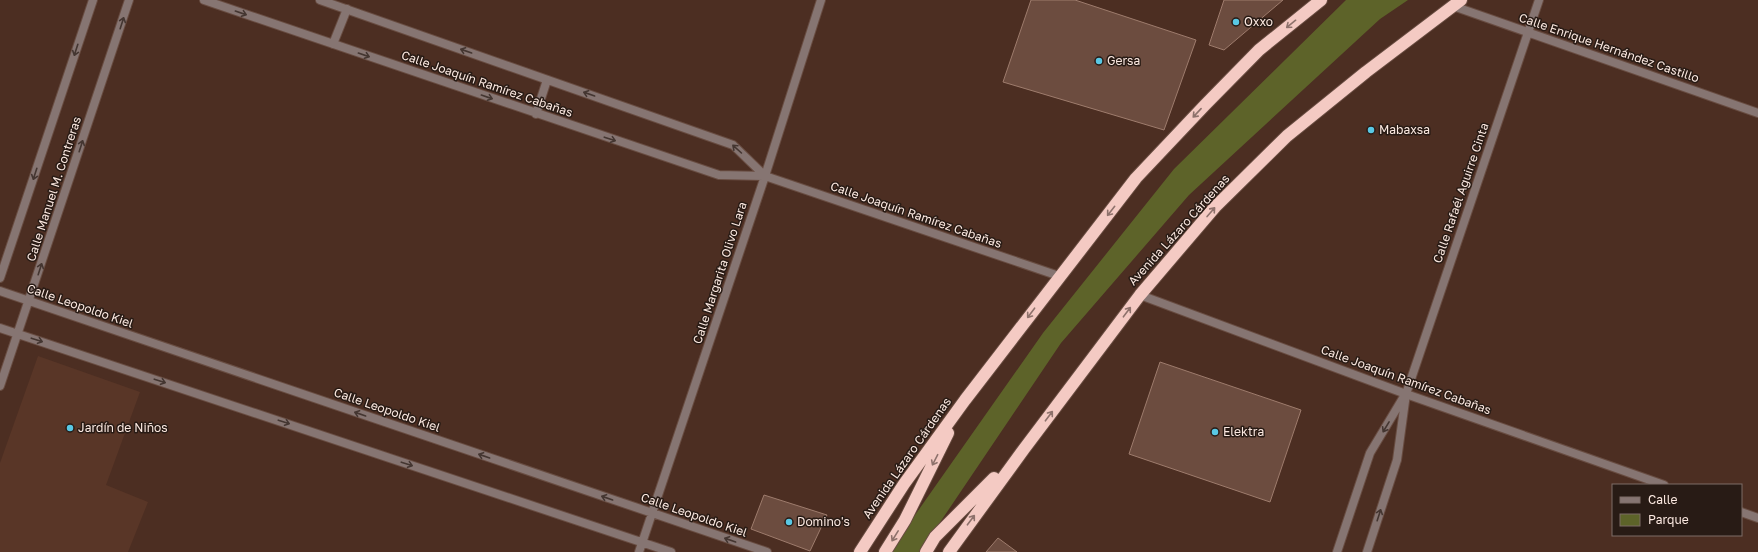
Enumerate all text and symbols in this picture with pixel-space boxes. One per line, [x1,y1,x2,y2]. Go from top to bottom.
one-way arrow [235,9,247,17]
street label: Calle Enrique Hernández Castillo [1517,10,1701,85]
place label: Oxxo [1244,14,1273,29]
one-way arrow [119,16,126,29]
marker: Oxxo [1231,17,1241,27]
one-way arrow [1286,20,1296,29]
one-way arrow [72,44,79,57]
street label: Calle Joaquín Ramírez Cabañas [399,47,575,120]
one-way arrow [461,47,473,55]
one-way arrow [358,52,371,59]
place label: Gersa [1107,53,1140,68]
marker: Gersa [1094,56,1104,66]
one-way arrow [584,90,596,98]
one-way arrow [481,94,493,102]
one-way arrow [1192,108,1201,118]
street label: Calle Manuel M. Contreras [23,114,84,263]
street label: Calle Rafaél Aguirre Cinta [1429,121,1492,265]
place label: Mabaxsa [1379,122,1430,137]
marker: Mabaxsa [1366,125,1376,135]
one-way arrow [604,136,617,143]
one-way arrow [78,140,85,153]
one-way arrow [732,144,742,154]
one-way arrow [31,167,38,180]
street label: Avenida Lázaro Cárdenas [1125,171,1232,288]
street label: Calle Joaquín Ramírez Cabañas [828,178,1004,251]
street label: Calle Margarita Olivo Lara [689,200,750,346]
one-way arrow [1106,205,1115,216]
one-way arrow [1206,207,1215,218]
one-way arrow [37,263,44,276]
street label: Calle Leopoldo Kiel [25,280,135,331]
one-way arrow [1123,307,1131,318]
one-way arrow [1027,308,1035,319]
one-way arrow [30,337,43,344]
street label: Calle Joaquín Ramírez Cabañas [1319,342,1493,417]
one-way arrow [154,378,167,385]
street label: Calle Leopoldo Kiel [332,384,442,435]
street label: Avenida Lázaro Cárdenas [859,394,954,521]
one-way arrow [354,410,367,417]
one-way arrow [1044,410,1053,421]
one-way arrow [277,419,289,427]
place label: Jardín de Niños [78,420,168,435]
one-way arrow [1381,421,1389,433]
marker: Jardín de Niños [65,423,75,433]
place label: Elektra [1223,424,1264,439]
marker: Elektra [1210,427,1220,437]
one-way arrow [477,452,490,459]
one-way arrow [931,453,938,465]
one-way arrow [401,460,413,468]
legend [1612,484,1742,536]
street label: Calle Leopoldo Kiel [639,489,749,540]
text: Calle [1648,492,1678,507]
one-way arrow [600,494,613,501]
one-way arrow [1376,509,1383,522]
text: Parque [1648,512,1689,527]
place label: Domino's [797,514,850,529]
one-way arrow [967,514,975,525]
marker: Domino's [784,517,794,527]
one-way arrow [890,530,898,542]
one-way arrow [724,535,736,543]

